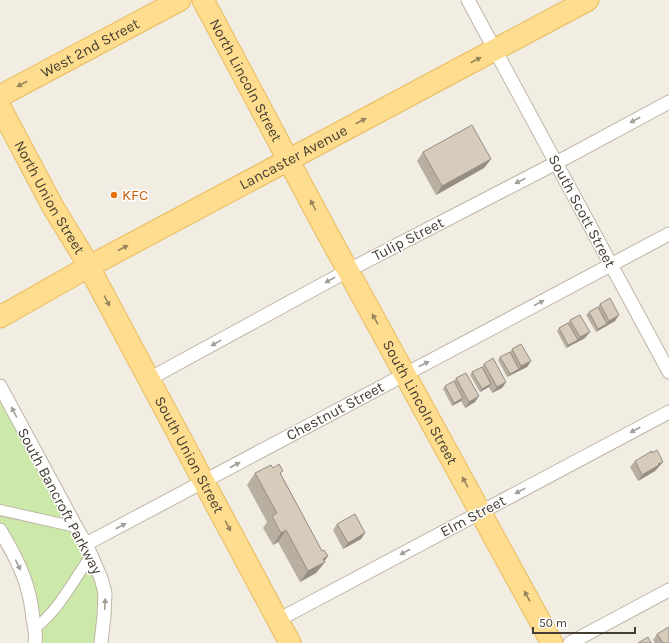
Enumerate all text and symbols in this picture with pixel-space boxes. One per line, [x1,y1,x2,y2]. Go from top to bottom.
street label: West 2nd Street [38,14,143,82]
street label: North Lincoln Street [206,16,286,145]
one-way arrow [470,57,481,63]
one-way arrow [16,81,28,88]
one-way arrow [629,117,640,124]
one-way arrow [355,118,367,125]
street label: Lancaster Avenue [236,121,351,194]
street label: North Union Street [10,137,89,258]
street label: South Scott Street [545,151,620,271]
one-way arrow [514,178,526,185]
place label: KFC [122,186,148,204]
marker: KFC [109,190,119,200]
one-way arrow [310,199,316,211]
street label: Tulip Street [369,213,447,265]
one-way arrow [117,245,128,252]
one-way arrow [324,277,336,283]
one-way arrow [103,295,110,307]
one-way arrow [533,300,545,306]
one-way arrow [372,313,379,325]
street label: South Lincoln Street [379,337,462,468]
one-way arrow [210,339,222,346]
one-way arrow [418,361,430,367]
street label: Chestnut Street [283,378,387,444]
street label: South Union Street [151,393,228,517]
one-way arrow [11,407,17,418]
street label: South Bancroft Parkway [14,425,106,577]
one-way arrow [629,427,640,433]
one-way arrow [230,461,241,468]
one-way arrow [461,477,468,488]
one-way arrow [514,488,526,494]
street label: Elm Street [437,491,509,541]
one-way arrow [225,521,231,532]
one-way arrow [115,523,127,529]
one-way arrow [399,549,411,555]
one-way arrow [15,559,21,570]
one-way arrow [524,591,530,602]
one-way arrow [102,597,108,610]
scale bar [533,609,635,635]
text: 50 m [539,616,567,630]

